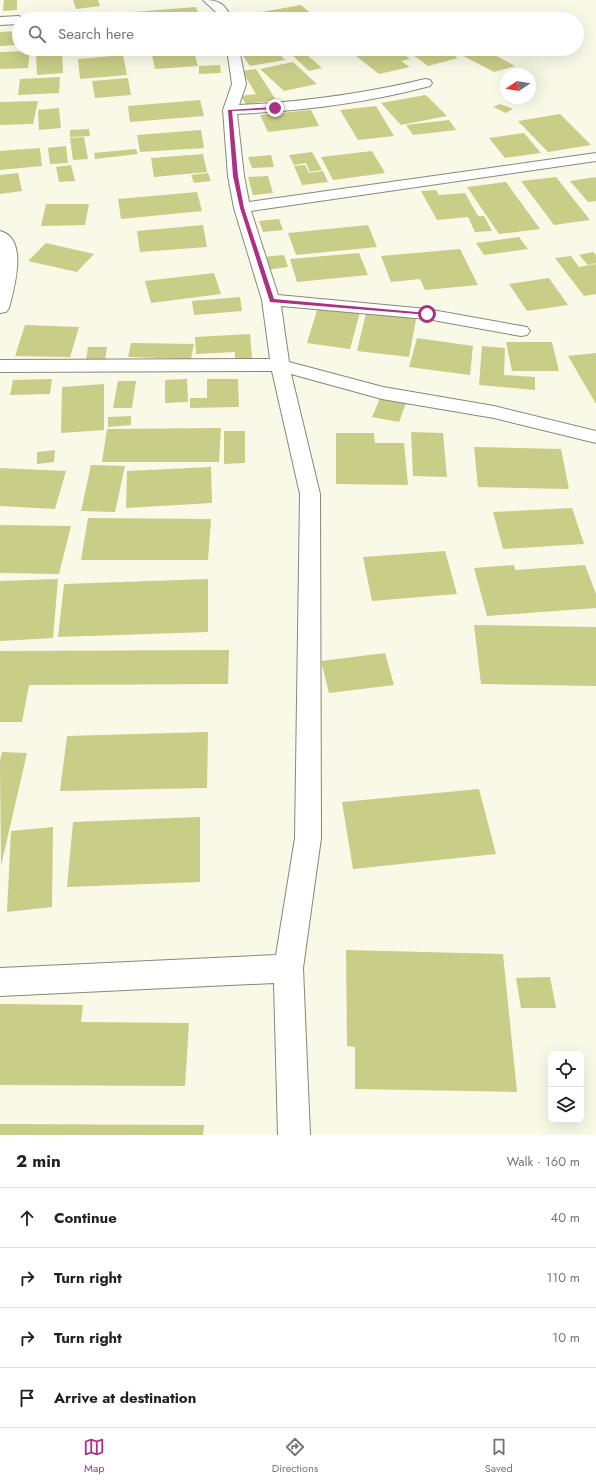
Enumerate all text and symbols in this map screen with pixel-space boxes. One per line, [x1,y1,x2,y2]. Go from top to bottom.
search box [12,12,584,56]
icon: search [26,23,48,45]
text: Search here [58,23,134,45]
north arrow [500,68,536,104]
route end [266,99,284,117]
route start [418,305,436,323]
map controls [548,1051,584,1123]
button: locate [548,1051,584,1087]
button: layers [548,1087,584,1123]
text: 2 min [16,1149,61,1173]
text: Walk · 160 m [507,1152,580,1171]
icon: ahead [16,1207,38,1229]
text: Continue [54,1207,117,1229]
text: 40 m [551,1208,580,1227]
icon: right [16,1267,38,1289]
text: Turn right [54,1267,122,1289]
text: 110 m [546,1268,580,1287]
icon: right [16,1327,38,1349]
text: Turn right [54,1327,122,1349]
text: 10 m [552,1328,580,1347]
icon: arrive [16,1387,38,1409]
text: Arrive at destination [54,1387,196,1409]
tab: Map [83,1436,105,1476]
tab: Directions [272,1436,318,1476]
tab: Saved [485,1436,513,1476]

